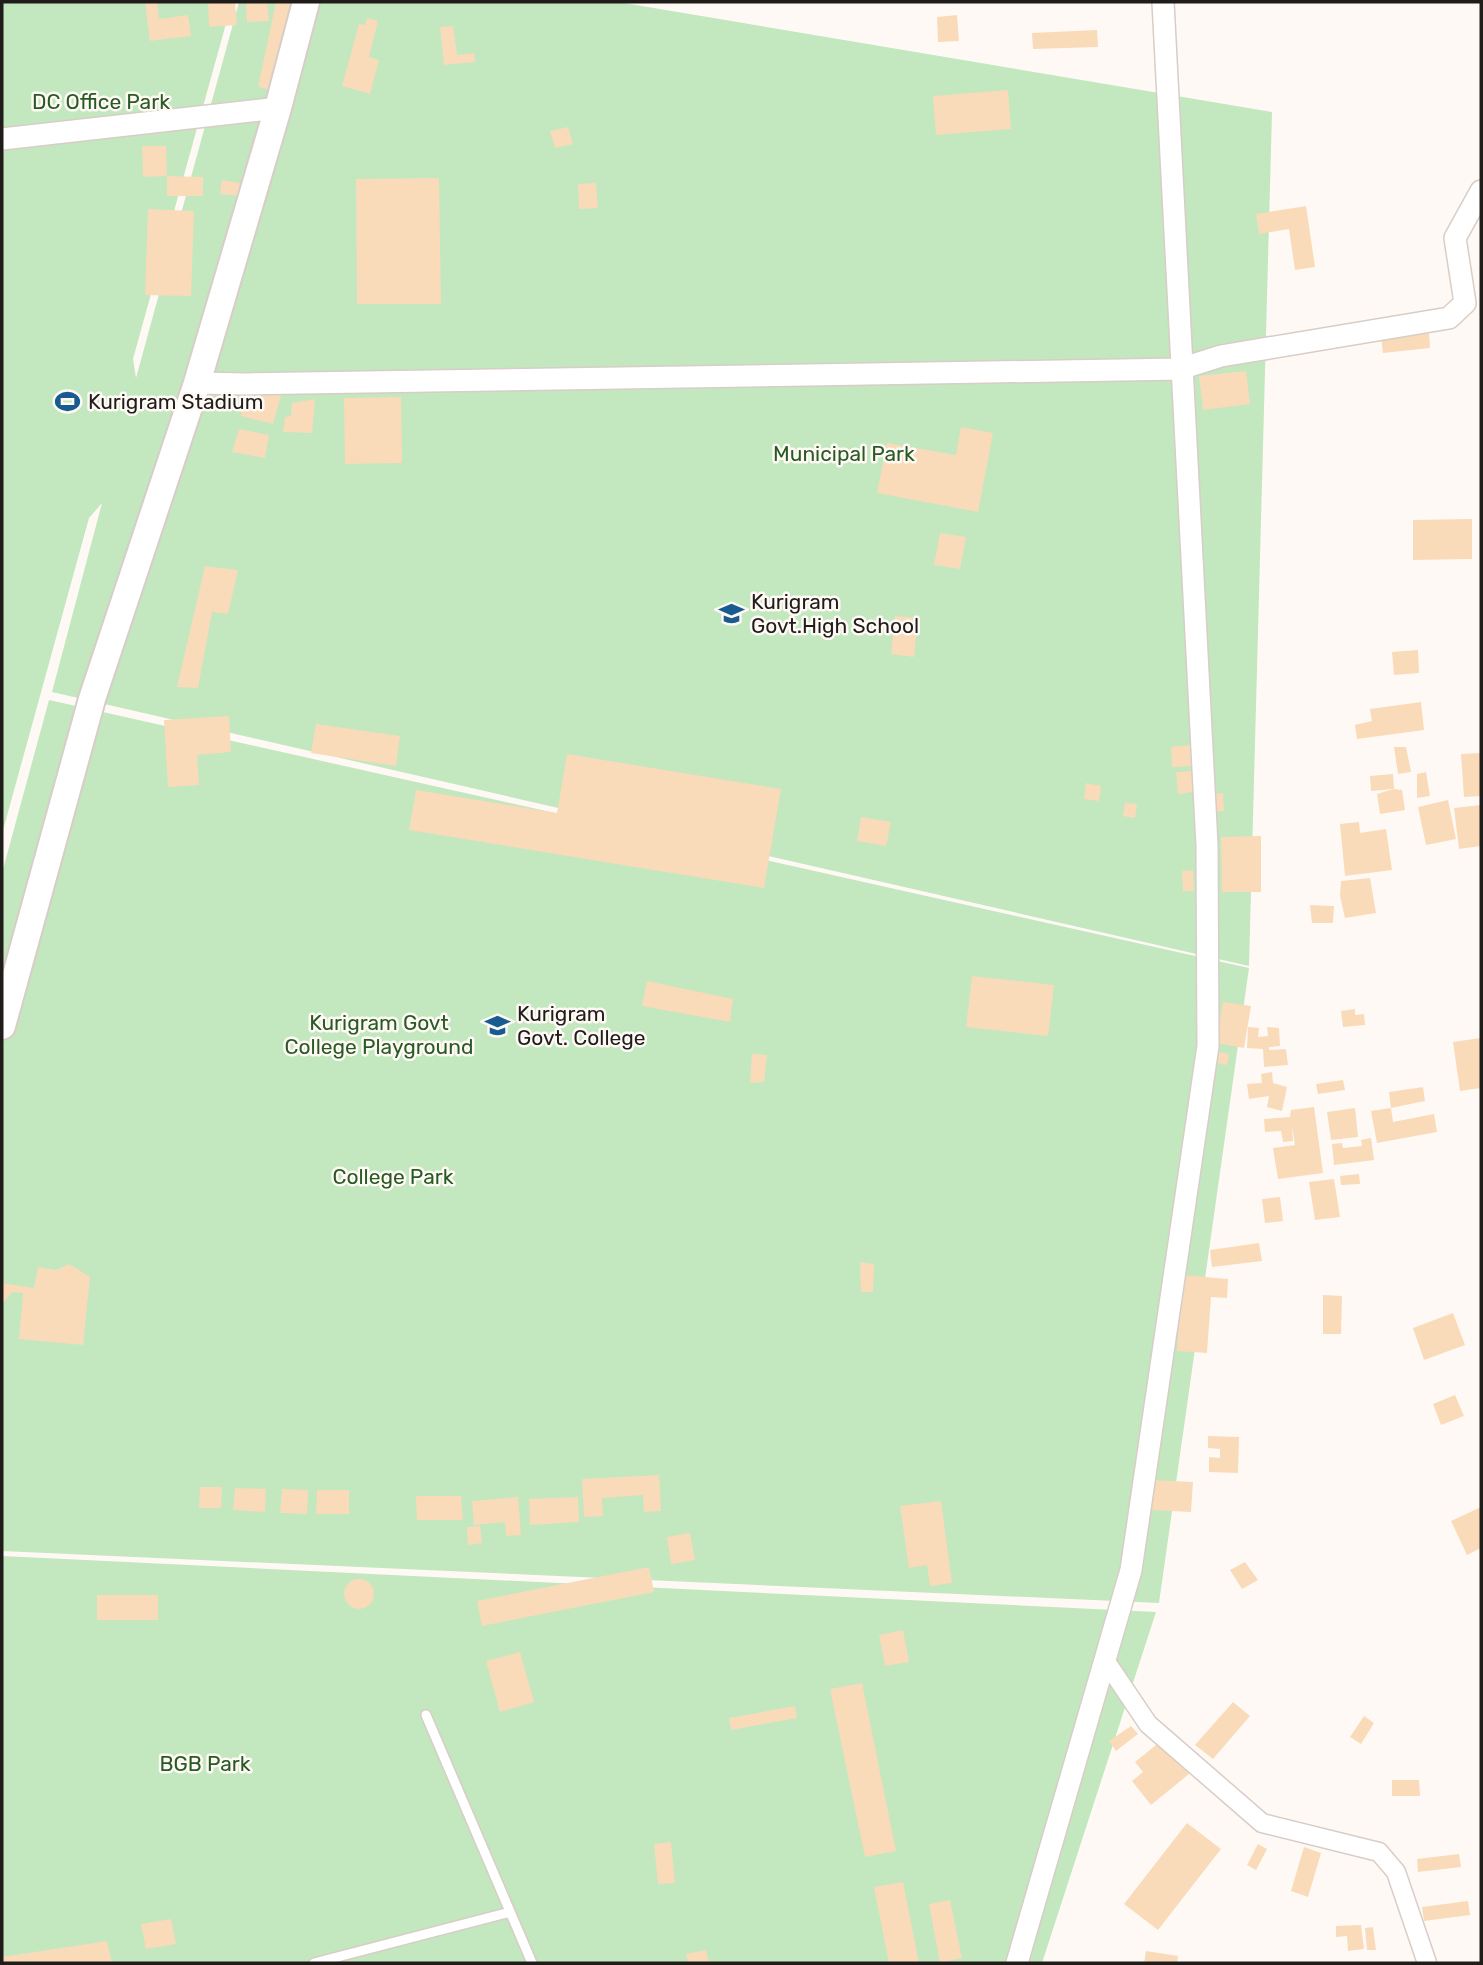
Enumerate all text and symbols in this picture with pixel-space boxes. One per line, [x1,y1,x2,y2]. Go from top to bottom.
park label: DC Office Park [32,89,170,114]
sports icon: Kurigram Stadium [54,388,82,416]
place label: Kurigram Stadium [88,389,263,414]
park label: Municipal Park [773,441,915,466]
place label: Kurigram Govt.High School [751,589,919,638]
school or university icon: Kurigram Govt.High School [717,600,745,628]
place label: Kurigram Govt. College [517,1001,646,1050]
park label: Kurigram Govt College Playground [285,1010,473,1059]
school or university icon: Kurigram Govt. College [483,1012,511,1040]
park label: College Park [332,1164,454,1189]
park label: BGB Park [159,1751,251,1776]

